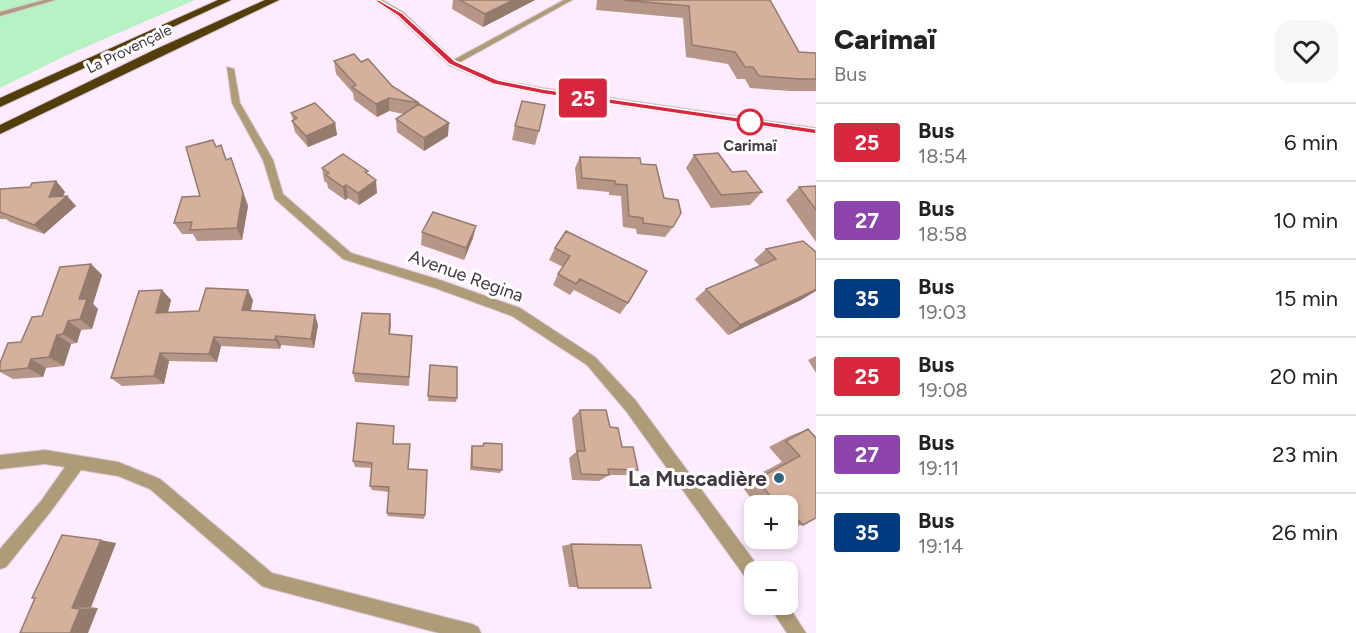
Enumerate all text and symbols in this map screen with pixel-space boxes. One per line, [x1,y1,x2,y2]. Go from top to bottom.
button: heart [1275,20,1338,83]
street label: La Provençale [83,21,175,77]
text: Carimaï [834,22,936,56]
text: Bus [834,62,867,86]
line badge: 25 [556,78,610,118]
text: 25 [571,86,595,111]
marker: Carimaï [737,109,763,135]
text: Bus [918,117,954,144]
text: 6 min [1284,129,1338,156]
text: 25 [855,130,879,155]
place label: Carimaï [723,137,778,155]
text: 18:54 [918,144,968,168]
text: Bus [918,195,954,222]
text: 10 min [1273,207,1338,234]
text: 27 [855,208,879,233]
text: 18:58 [918,222,967,246]
street label: Avenue Regina [406,245,526,307]
text: Bus [918,273,954,300]
text: 15 min [1275,285,1338,312]
text: 35 [855,286,879,311]
text: 19:03 [918,300,966,324]
text: Bus [918,351,954,378]
text: 20 min [1270,363,1338,390]
text: 25 [855,364,879,389]
text: 19:08 [918,378,968,402]
text: Bus [918,429,954,456]
text: 23 min [1272,441,1338,468]
text: 27 [855,442,879,467]
text: 19:11 [918,456,959,480]
place label: La Muscadière [628,466,767,491]
marker: La Muscadière [772,471,786,485]
map controls [744,495,798,615]
button: + [744,495,798,549]
text: Bus [918,507,954,534]
text: 26 min [1272,519,1338,546]
text: 35 [855,520,879,545]
text: 19:14 [918,534,963,558]
button: − [744,561,798,615]

